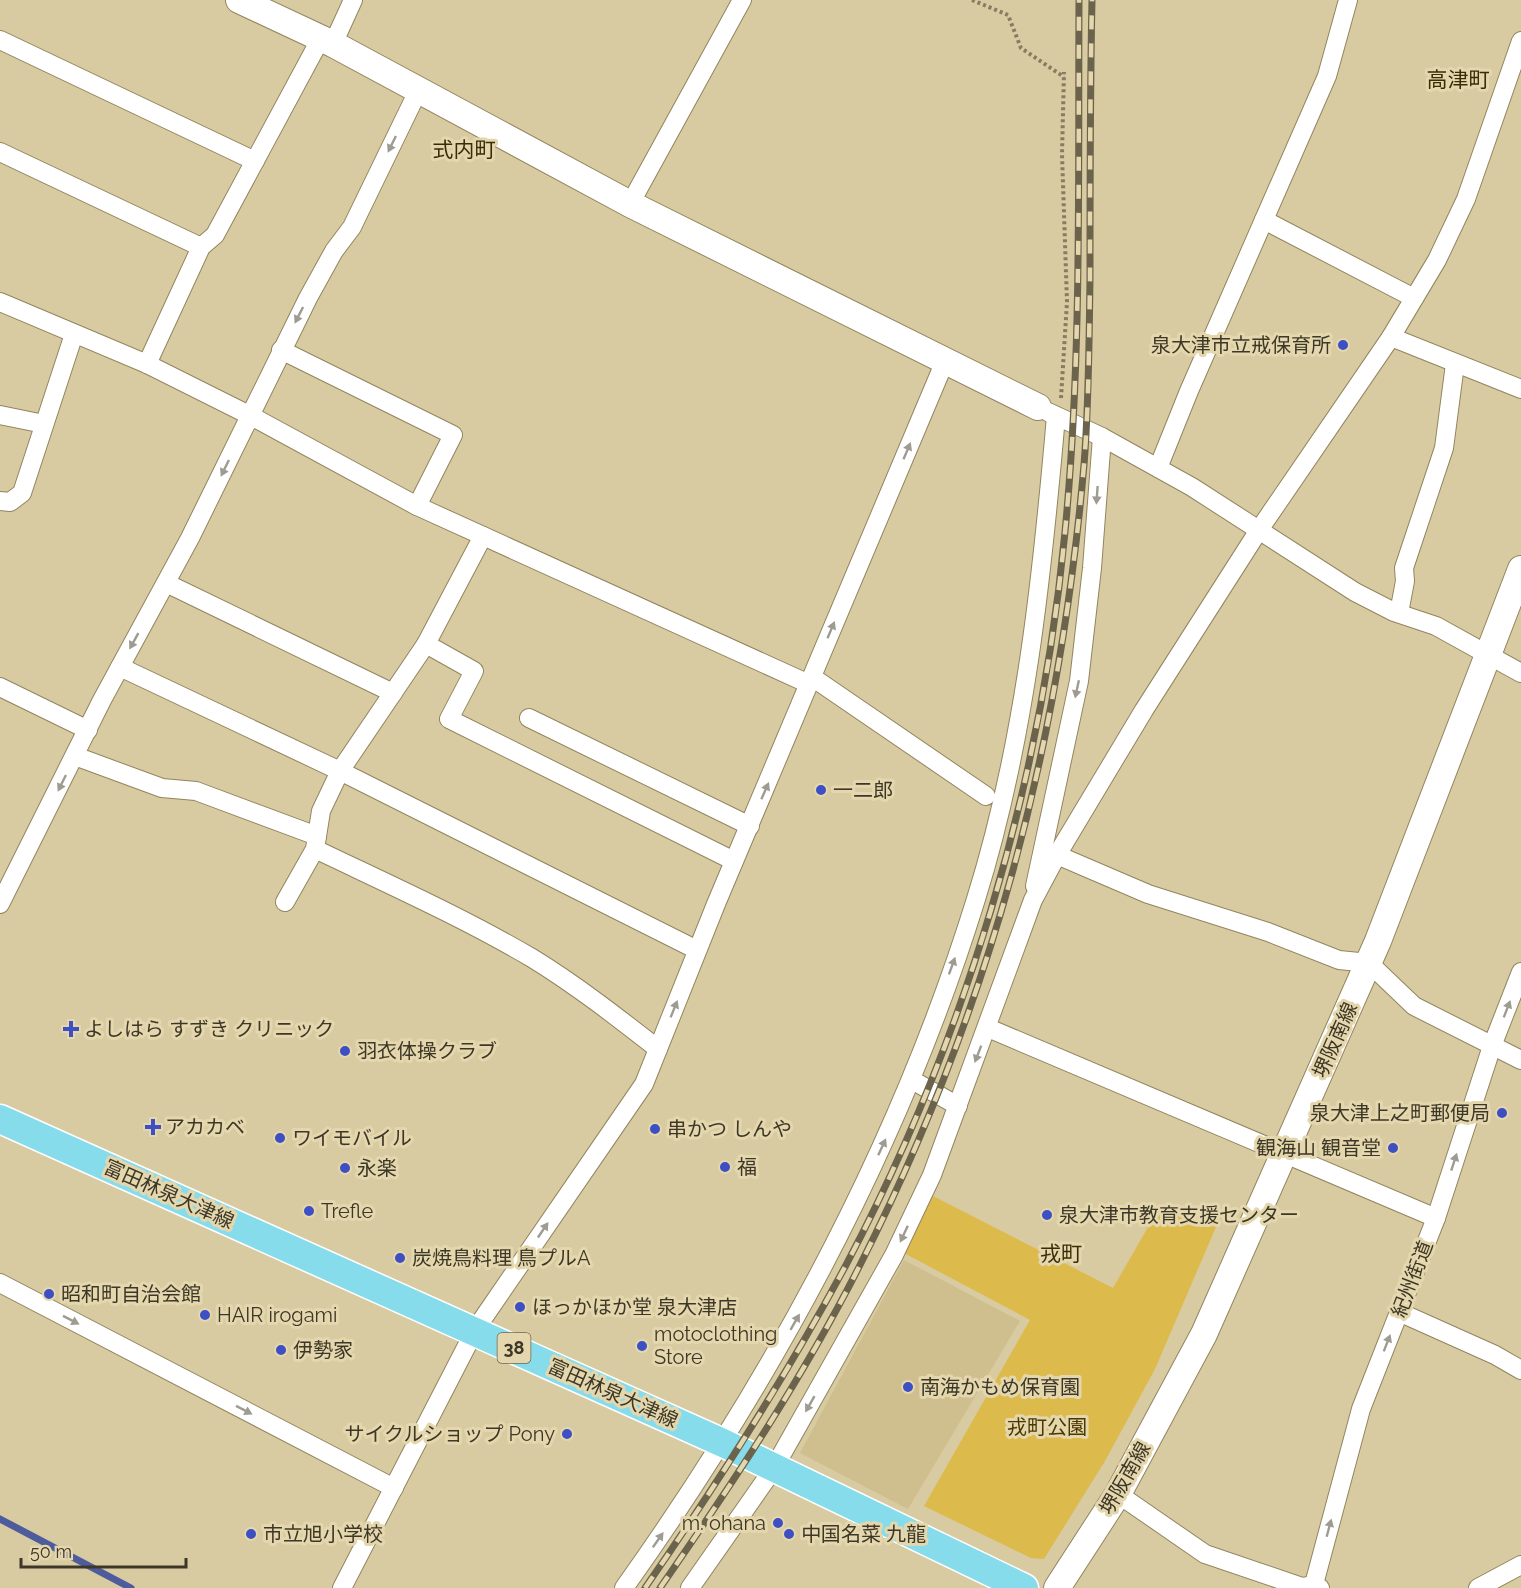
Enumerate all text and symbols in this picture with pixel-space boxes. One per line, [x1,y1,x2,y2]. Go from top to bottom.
district label: 高津町 [1427,67,1490,92]
one-way arrow [388,135,398,153]
district label: 式内町 [433,137,496,162]
one-way arrow [294,307,304,324]
place label: 泉大津市立戒保育所 [1151,333,1331,357]
marker: 泉大津市立戒保育所 [1336,338,1350,352]
one-way arrow [902,441,912,459]
one-way arrow [220,460,229,477]
one-way arrow [1093,486,1102,505]
one-way arrow [826,621,836,639]
one-way arrow [129,633,139,650]
one-way arrow [1072,680,1082,698]
one-way arrow [57,775,67,792]
place label: 一二郎 [833,778,893,802]
one-way arrow [760,781,770,799]
marker: 一二郎 [814,783,828,797]
one-way arrow [948,956,958,974]
street label: 堺阪南線 [1308,999,1362,1081]
one-way arrow [670,1000,679,1018]
one-way arrow [1502,1000,1512,1018]
place label: よしはら すずき クリニック [84,1017,334,1041]
marker: よしはら すずき クリニック [62,1020,80,1038]
place label: 羽衣体操クラブ [357,1039,497,1063]
marker: 羽衣体操クラブ [338,1044,352,1058]
one-way arrow [973,1045,982,1063]
place label: 泉大津上之町郵便局 [1310,1101,1490,1125]
marker: 泉大津上之町郵便局 [1495,1106,1509,1120]
place label: アカカベ [165,1115,245,1139]
place label: 串かつ しんや [667,1117,792,1141]
marker: アカカベ [146,1120,160,1134]
marker: 串かつ しんや [648,1122,662,1136]
place label: ワイモバイル [292,1126,412,1150]
marker: ワイモバイル [273,1131,287,1145]
place label: 観海山 観音堂 [1256,1136,1381,1160]
one-way arrow [878,1139,887,1156]
marker: 観海山 観音堂 [1386,1141,1400,1155]
one-way arrow [1450,1153,1459,1171]
street label: 富田林泉大津線 [100,1155,238,1233]
place label: 福 [737,1155,757,1179]
place label: 永楽 [357,1156,397,1180]
marker: 福 [718,1160,732,1174]
marker: 永楽 [338,1161,352,1175]
place label: Trefle [321,1199,373,1223]
place label: 泉大津市教育支援センター [1059,1203,1299,1227]
marker: Trefle [302,1204,316,1218]
marker: 泉大津市教育支援センター [1040,1208,1054,1222]
one-way arrow [537,1223,549,1239]
one-way arrow [899,1225,908,1242]
street label: 紀州街道 [1386,1237,1438,1321]
district label: 戎町 [1040,1241,1082,1266]
place label: 炭焼鳥料理 鳥プルA [412,1246,591,1270]
marker: 炭焼鳥料理 鳥プルA [393,1251,407,1265]
place label: 昭和町自治会館 [61,1282,201,1306]
marker: 昭和町自治会館 [42,1287,56,1301]
place label: ほっかほか堂 泉大津店 [532,1295,737,1319]
marker: ほっかほか堂 泉大津店 [513,1300,527,1314]
place label: HAIR irogami [217,1303,337,1327]
marker: HAIR irogami [198,1308,212,1322]
one-way arrow [790,1313,800,1330]
one-way arrow [62,1315,79,1325]
place label: motoclothing Store [654,1322,777,1369]
road number: 38 [498,1333,530,1363]
one-way arrow [1382,1333,1392,1351]
place label: 伊勢家 [293,1338,353,1362]
marker: motoclothing Store [635,1339,649,1353]
marker: 伊勢家 [274,1343,288,1357]
street label: 富田林泉大津線 [544,1354,682,1432]
place label: 南海かもめ保育園 [920,1375,1080,1399]
marker: 南海かもめ保育園 [901,1380,915,1394]
one-way arrow [805,1396,815,1413]
one-way arrow [235,1405,252,1415]
park label: 戎町公園 [1007,1415,1087,1439]
place label: サイクルショップ Pony [344,1422,555,1446]
marker: サイクルショップ Pony [560,1427,574,1441]
street label: 堺阪南線 [1095,1437,1155,1519]
place label: m. ohana [682,1511,766,1535]
marker: m. ohana [771,1516,785,1530]
one-way arrow [1324,1519,1334,1538]
place label: 市立旭小学校 [263,1522,383,1546]
place label: 中国名菜 九龍 [801,1522,926,1546]
marker: 市立旭小学校 [244,1527,258,1541]
marker: 中国名菜 九龍 [782,1527,796,1541]
scale bar [21,1531,186,1569]
one-way arrow [652,1533,664,1549]
text: 50 m [30,1541,72,1562]

